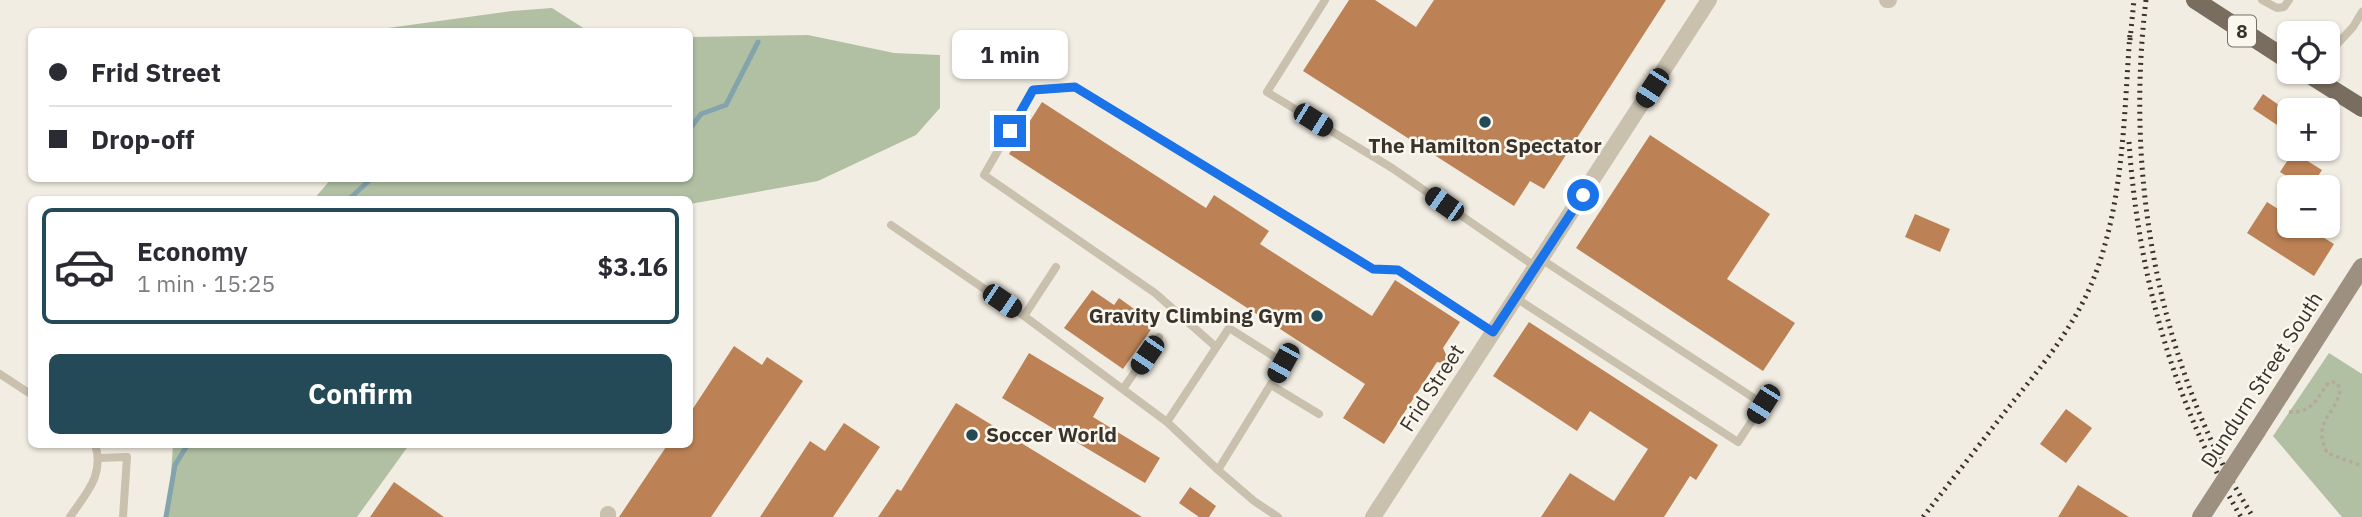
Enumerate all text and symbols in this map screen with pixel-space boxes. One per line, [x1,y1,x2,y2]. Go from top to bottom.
road number: 8 [2228,16,2256,46]
map controls [2277,21,2340,238]
button: locate [2277,21,2340,84]
callout: 1 min [952,30,1068,78]
text: 1 min [980,39,1040,69]
text: Frid Street [91,55,221,89]
car [1632,65,1673,111]
button: + [2277,98,2340,161]
car [1290,100,1337,140]
marker: The Hamilton Spectator [1477,114,1493,130]
route end [994,115,1026,147]
text: Drop-off [91,122,194,156]
place label: The Hamilton Spectator [1368,131,1602,159]
button: − [2277,175,2340,238]
route start [1567,179,1599,211]
car [1421,183,1468,225]
text: Economy [137,234,248,268]
icon: car [53,235,116,298]
text: $3.16 [598,249,668,283]
text: 1 min · 15:25 [137,268,275,298]
car [979,281,1026,321]
street label: Dundurn Street South [2194,286,2329,473]
place label: Gravity Climbing Gym [1089,301,1303,329]
marker: Gravity Climbing Gym [1309,308,1325,324]
car [1127,332,1168,378]
street label: Frid Street [1392,338,1470,437]
car [1264,340,1303,386]
button: Confirm [49,354,672,434]
car [1743,381,1784,427]
place label: Soccer World [986,420,1117,448]
marker: Soccer World [964,427,980,443]

